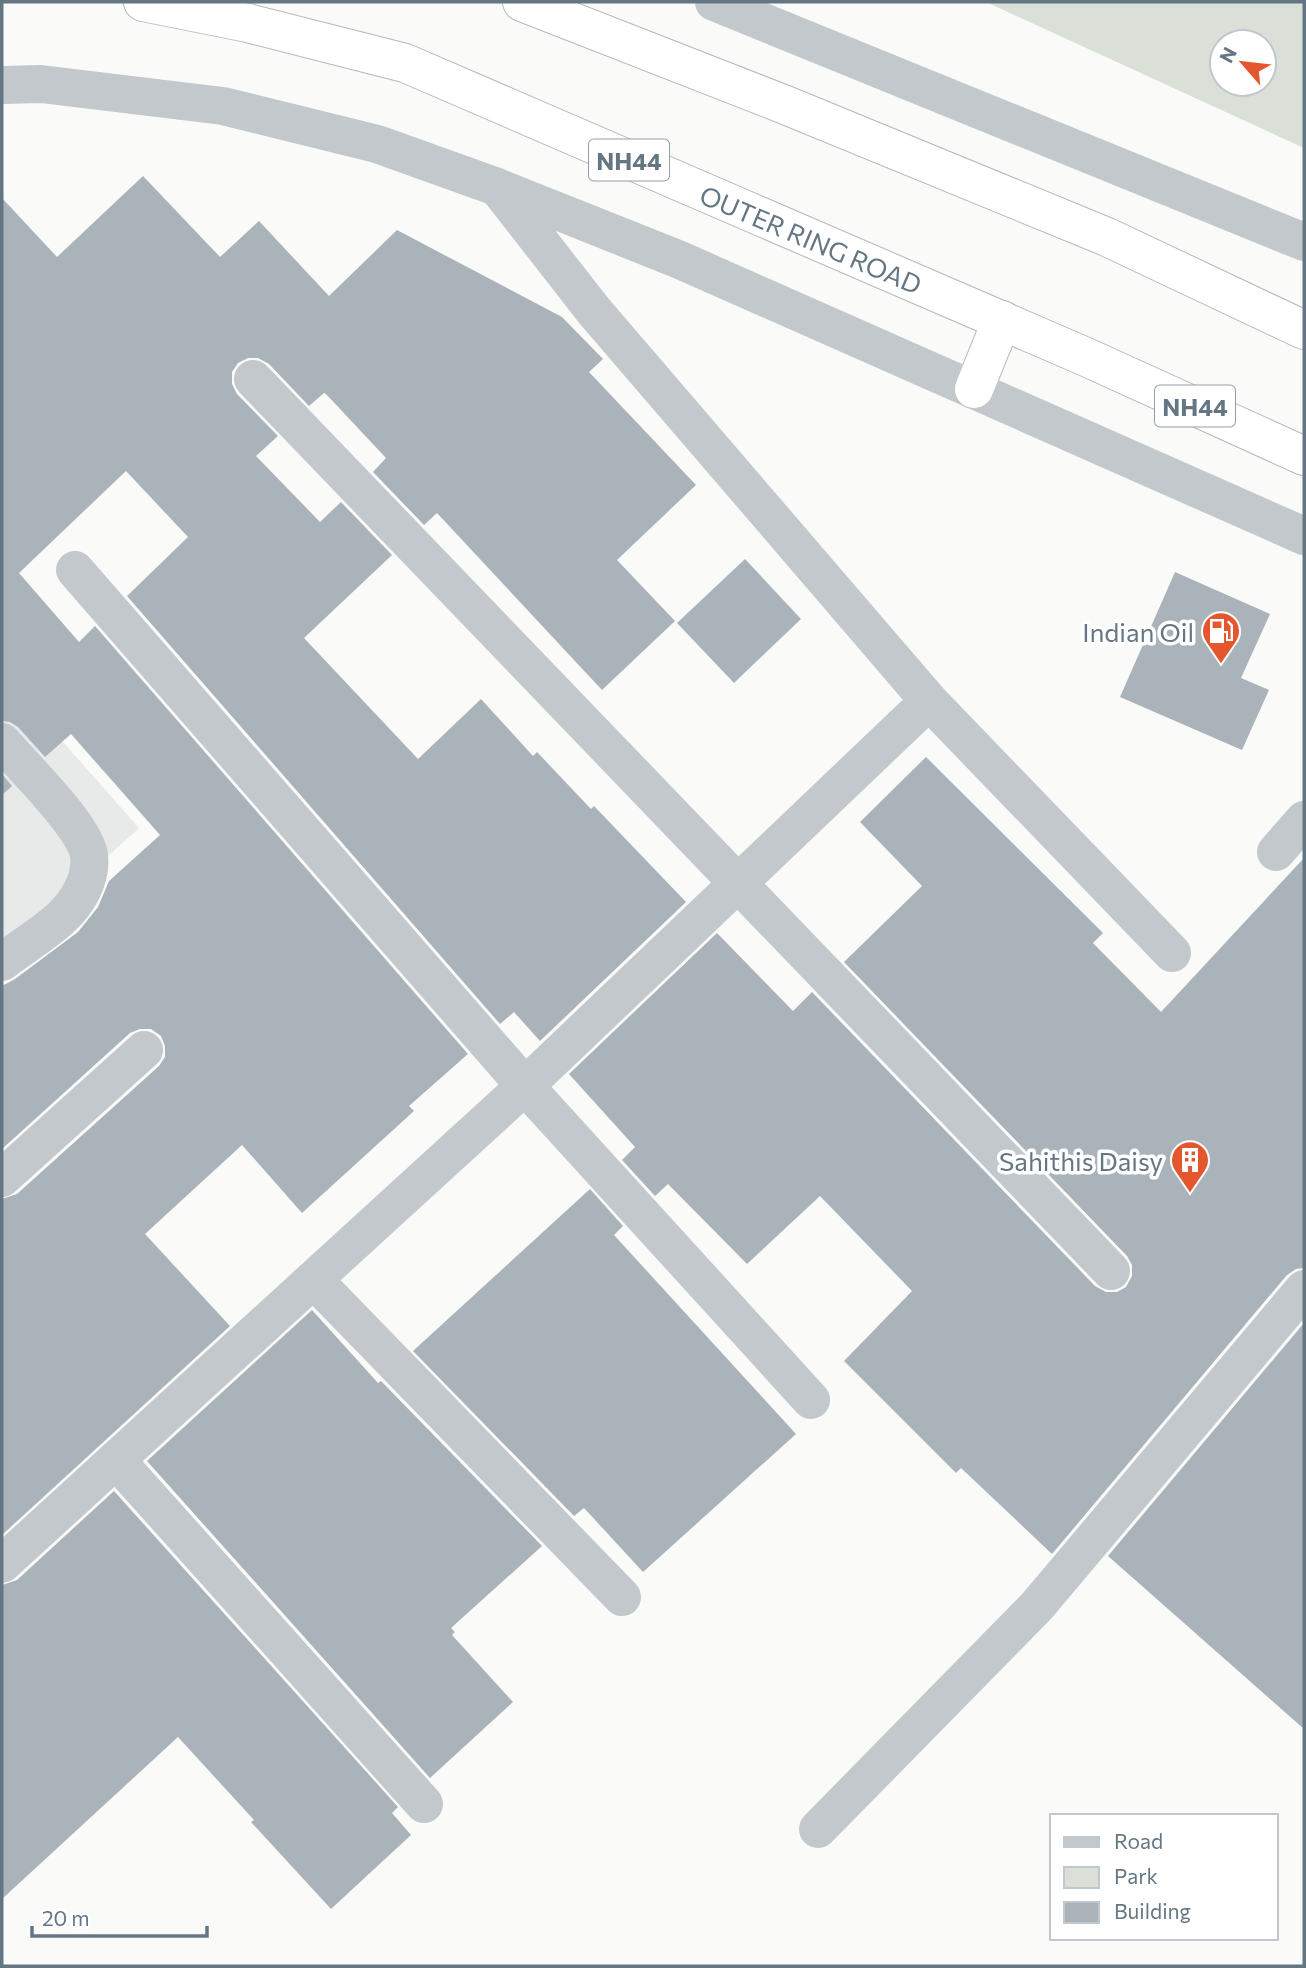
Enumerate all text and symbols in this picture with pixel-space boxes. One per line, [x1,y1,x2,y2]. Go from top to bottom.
north arrow [1208,28,1278,98]
text: N [1214,43,1241,66]
road number: NH44 [589,140,669,180]
street label: OUTER RING ROAD [696,178,926,300]
road number: NH44 [1155,386,1235,426]
fuel station icon: Indian Oil [1200,610,1242,665]
place label: Indian Oil [1082,616,1194,647]
building icon: Sahithis Daisy [1169,1139,1211,1194]
place label: Sahithis Daisy [999,1145,1163,1176]
legend [1050,1814,1278,1940]
text: Road [1114,1828,1163,1853]
text: Park [1114,1863,1158,1888]
scale bar [32,1895,206,1939]
text: Building [1114,1898,1191,1923]
text: 20 m [42,1905,90,1930]

